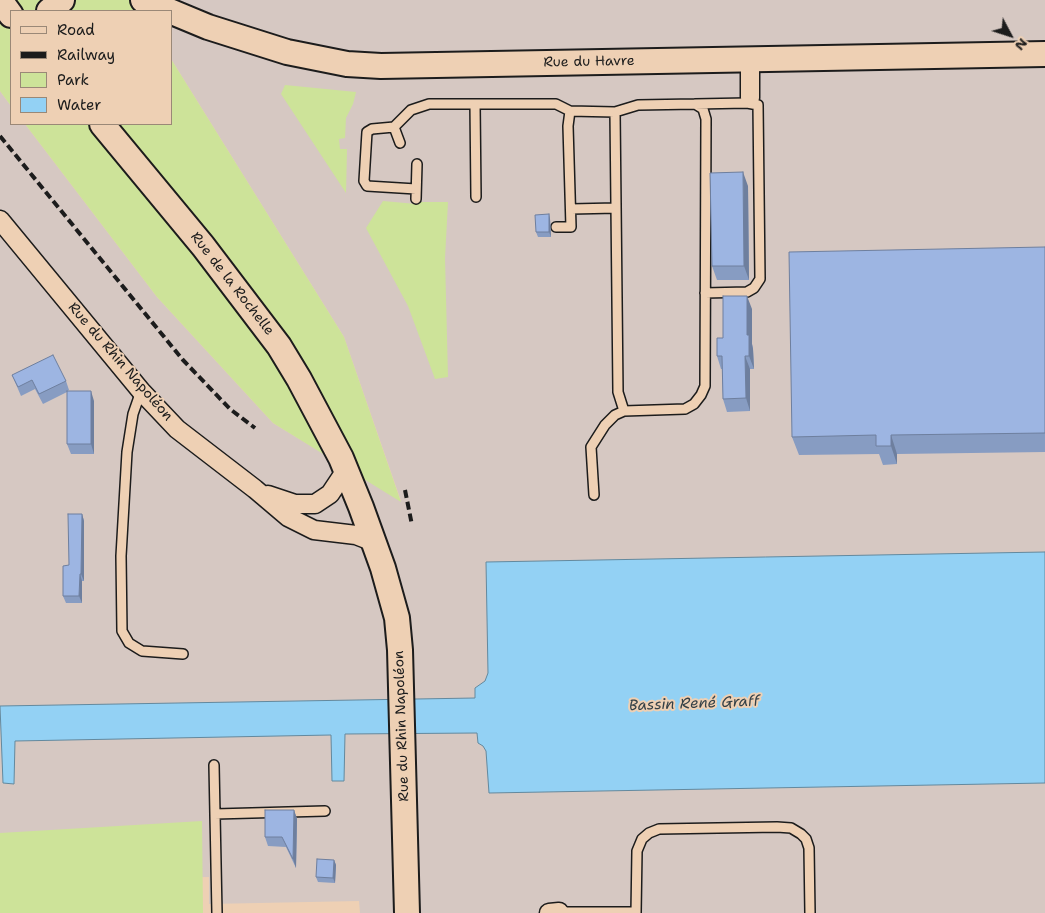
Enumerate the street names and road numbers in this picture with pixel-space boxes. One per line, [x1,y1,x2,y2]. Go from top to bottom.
street label: Rue du Havre [543,53,635,71]
street label: Rue de la Rochelle [187,229,277,339]
street label: Rue du Rhin Napoléon [64,299,176,425]
street label: Rue du Rhin Napoléon [391,650,413,802]

